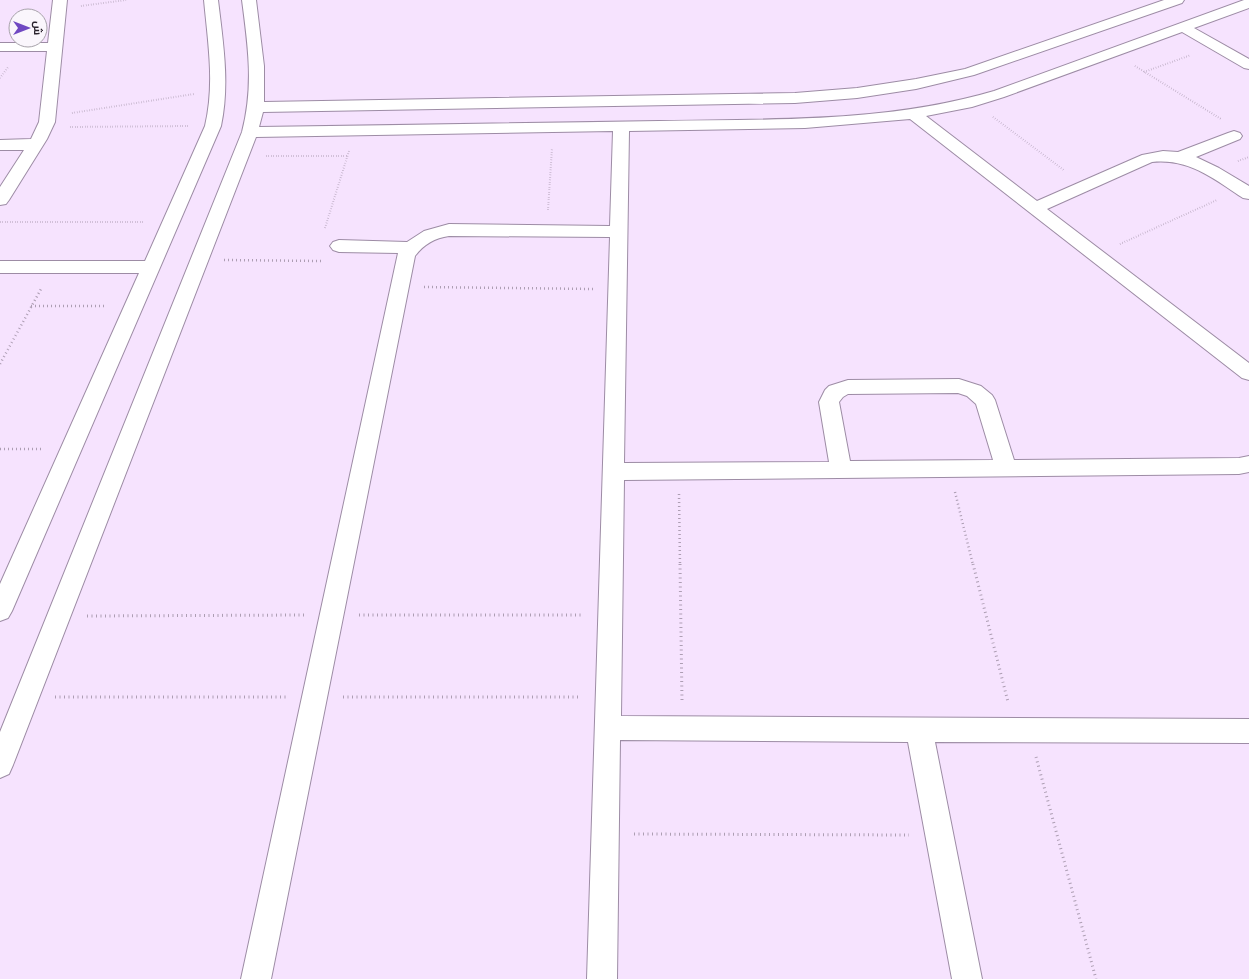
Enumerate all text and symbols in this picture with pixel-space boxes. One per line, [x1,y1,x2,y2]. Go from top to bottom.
north arrow [8,8,48,48]
text: ش [31,21,46,35]

